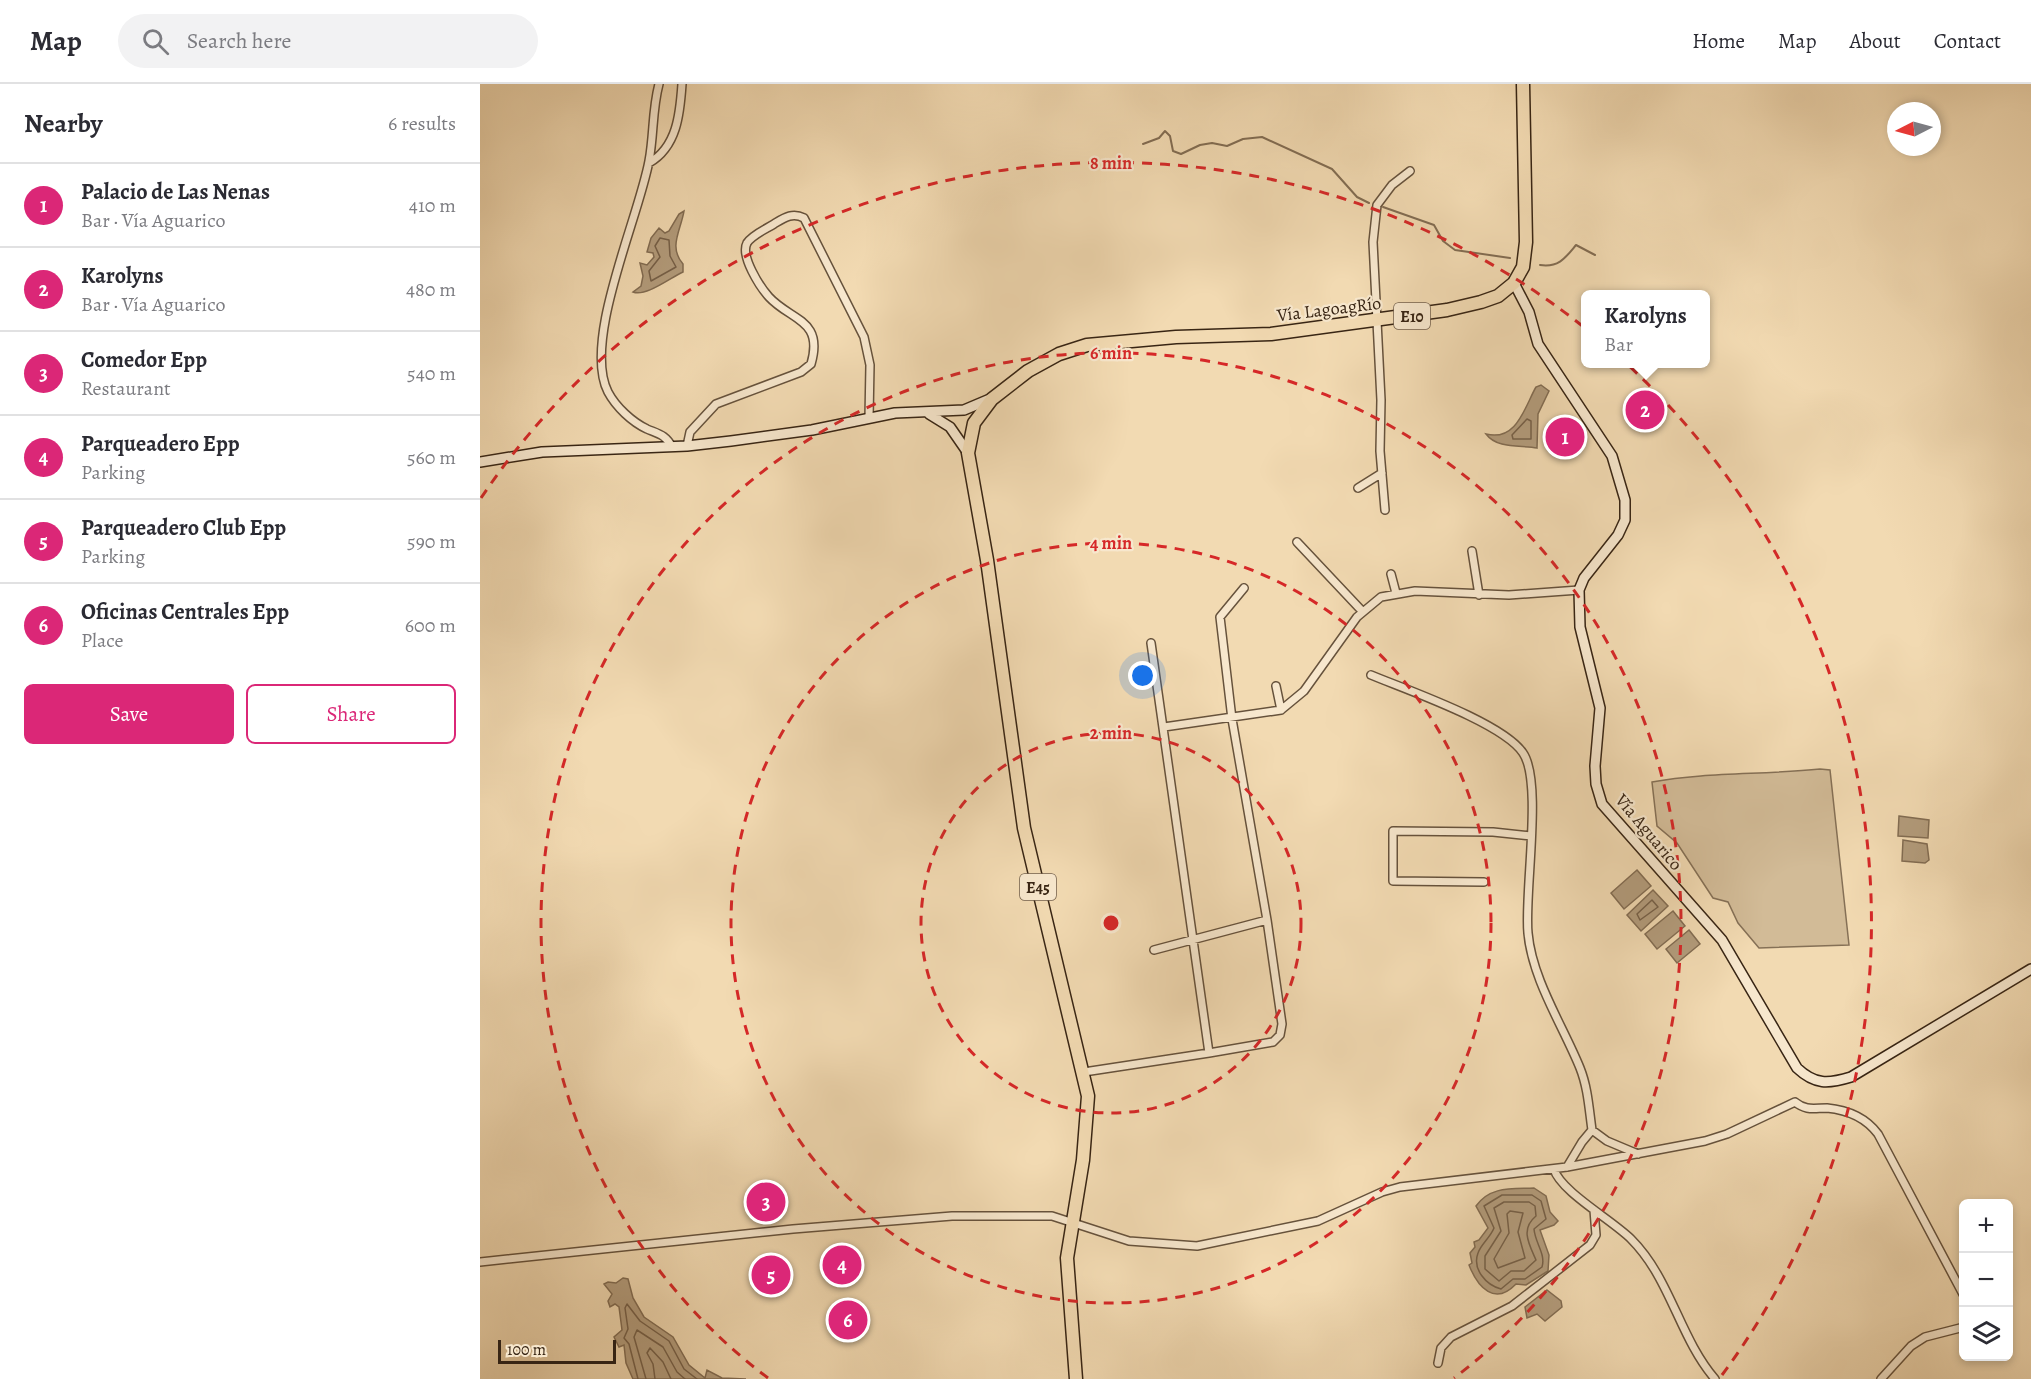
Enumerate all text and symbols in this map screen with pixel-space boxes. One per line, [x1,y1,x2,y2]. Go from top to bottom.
search box [118,14,538,68]
text: Map [30,22,82,60]
icon: search [139,25,172,58]
text: Search here [187,26,291,56]
text: Home [1692,27,1745,55]
text: Map [1778,27,1816,55]
text: About [1849,27,1901,55]
text: Contact [1934,27,2001,55]
north arrow [1887,102,1941,156]
text: Nearby [24,106,103,141]
text: 6 results [388,110,456,137]
text: 8 min [1090,151,1132,175]
text: Palacio de Las Nenas [81,177,270,207]
text: 1 [40,192,47,219]
text: 410 m [409,192,456,219]
text: Bar · Vía Aguarico [81,207,225,234]
text: Karolyns [81,261,163,291]
text: 2 [39,276,48,303]
text: 480 m [406,276,456,303]
popup [1581,290,1710,368]
text: Bar · Vía Aguarico [81,291,225,318]
street label: Vía LagoagRío [1275,291,1382,327]
text: Karolyns [1604,301,1687,331]
road number: E10 [1394,303,1430,329]
text: Bar [1604,331,1633,358]
text: 6 min [1090,341,1132,365]
text: Comedor Epp [81,345,207,375]
text: 3 [39,360,48,387]
text: 540 m [407,360,456,387]
text: Restaurant [81,375,171,402]
pin: 2 [1626,388,1664,432]
pin: 1 [1546,414,1584,460]
text: Parqueadero Epp [81,429,240,459]
text: 4 [39,444,48,471]
text: 560 m [407,444,456,471]
text: Parking [81,459,145,486]
text: Parqueadero Club Epp [81,513,286,543]
text: 5 [39,528,48,555]
text: 590 m [407,528,456,555]
text: 4 min [1090,531,1132,555]
text: Parking [81,543,145,570]
text: Oficinas Centrales Epp [81,597,289,627]
text: 6 [39,612,48,639]
text: 600 m [405,612,456,639]
text: Place [81,627,123,654]
your location [1128,661,1157,690]
button: Save [24,684,234,744]
button: Share [246,684,456,744]
text: 2 min [1090,721,1132,745]
street label: Vía Aguarico [1609,788,1688,875]
road number: E45 [1020,874,1056,900]
centre of rings [1101,913,1121,933]
pin: 3 [746,1180,786,1224]
map controls [1959,1199,2013,1361]
button: + [1959,1199,2013,1253]
pin: 4 [822,1242,862,1288]
pin: 5 [752,1252,790,1298]
button: − [1959,1253,2013,1307]
pin: 6 [828,1298,868,1342]
button: layers [1959,1307,2013,1361]
scale bar [498,1337,616,1364]
text: 100 m [507,1339,546,1361]

